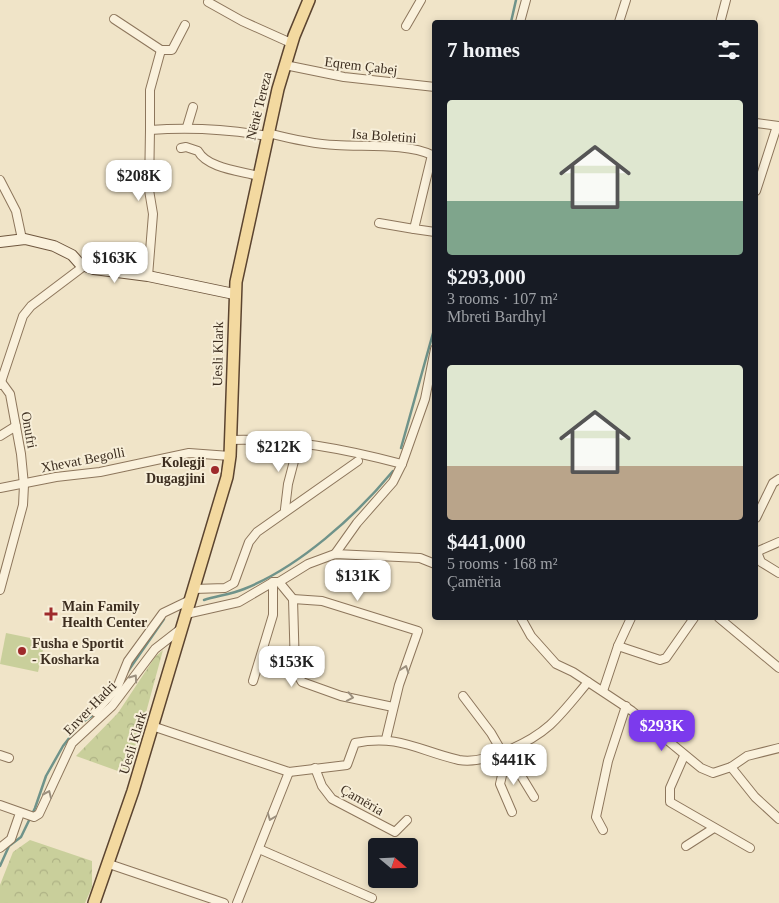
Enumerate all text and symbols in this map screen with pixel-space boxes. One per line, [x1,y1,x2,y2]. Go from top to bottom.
icon: filters [715,36,743,64]
text: 7 homes [447,38,520,62]
street label: Eqrem Çabej [324,54,398,78]
street label: Nënë Tereza [243,70,275,142]
street label: Isa Boletini [351,126,417,146]
icon: home [550,132,640,222]
pin: $208K [104,160,174,202]
text: $208K [117,167,161,184]
pin: $163K [80,242,150,284]
text: $163K [93,249,137,266]
text: $293,000 [447,265,526,289]
text: 3 rooms · 107 m² [447,290,558,307]
text: Mbreti Bardhyl [447,308,546,325]
street label: Uesli Klark [210,321,226,387]
icon: home [550,397,640,487]
street label: Onufri [18,410,40,450]
pin: $212K [244,430,314,473]
text: $212K [257,438,301,455]
street label: Xhevat Begolli [40,444,126,475]
place label: Kolegji Dugagjini [146,455,205,486]
marker: Kolegji Dugagjini [209,464,221,476]
text: $441,000 [447,530,526,554]
text: 5 rooms · 168 m² [447,555,558,572]
pin: $131K [323,560,393,602]
text: $131K [336,567,380,584]
text: Çamëria [447,573,501,590]
place label: Main Family Health Center [62,599,147,630]
marker: Main Family Health Center [44,607,58,621]
place label: Fusha e Sportit - Kosharka [32,636,124,667]
marker: Fusha e Sportit - Kosharka [16,645,28,657]
pin: $153K [257,646,327,688]
text: $153K [270,653,314,670]
one-way arrow [399,665,409,674]
one-way arrow [128,674,137,684]
street label: Enver Hadri [61,678,119,738]
one-way arrow [346,692,355,702]
street label: Uesli Klark [116,710,150,776]
pin: $293K [627,710,697,752]
text: $293K [640,717,684,734]
pin: $441K [479,744,549,786]
text: $441K [492,751,536,768]
street label: Çamëria [338,782,387,819]
one-way arrow [41,790,52,799]
one-way arrow [267,813,277,821]
north arrow [368,838,418,888]
map controls [368,838,418,888]

